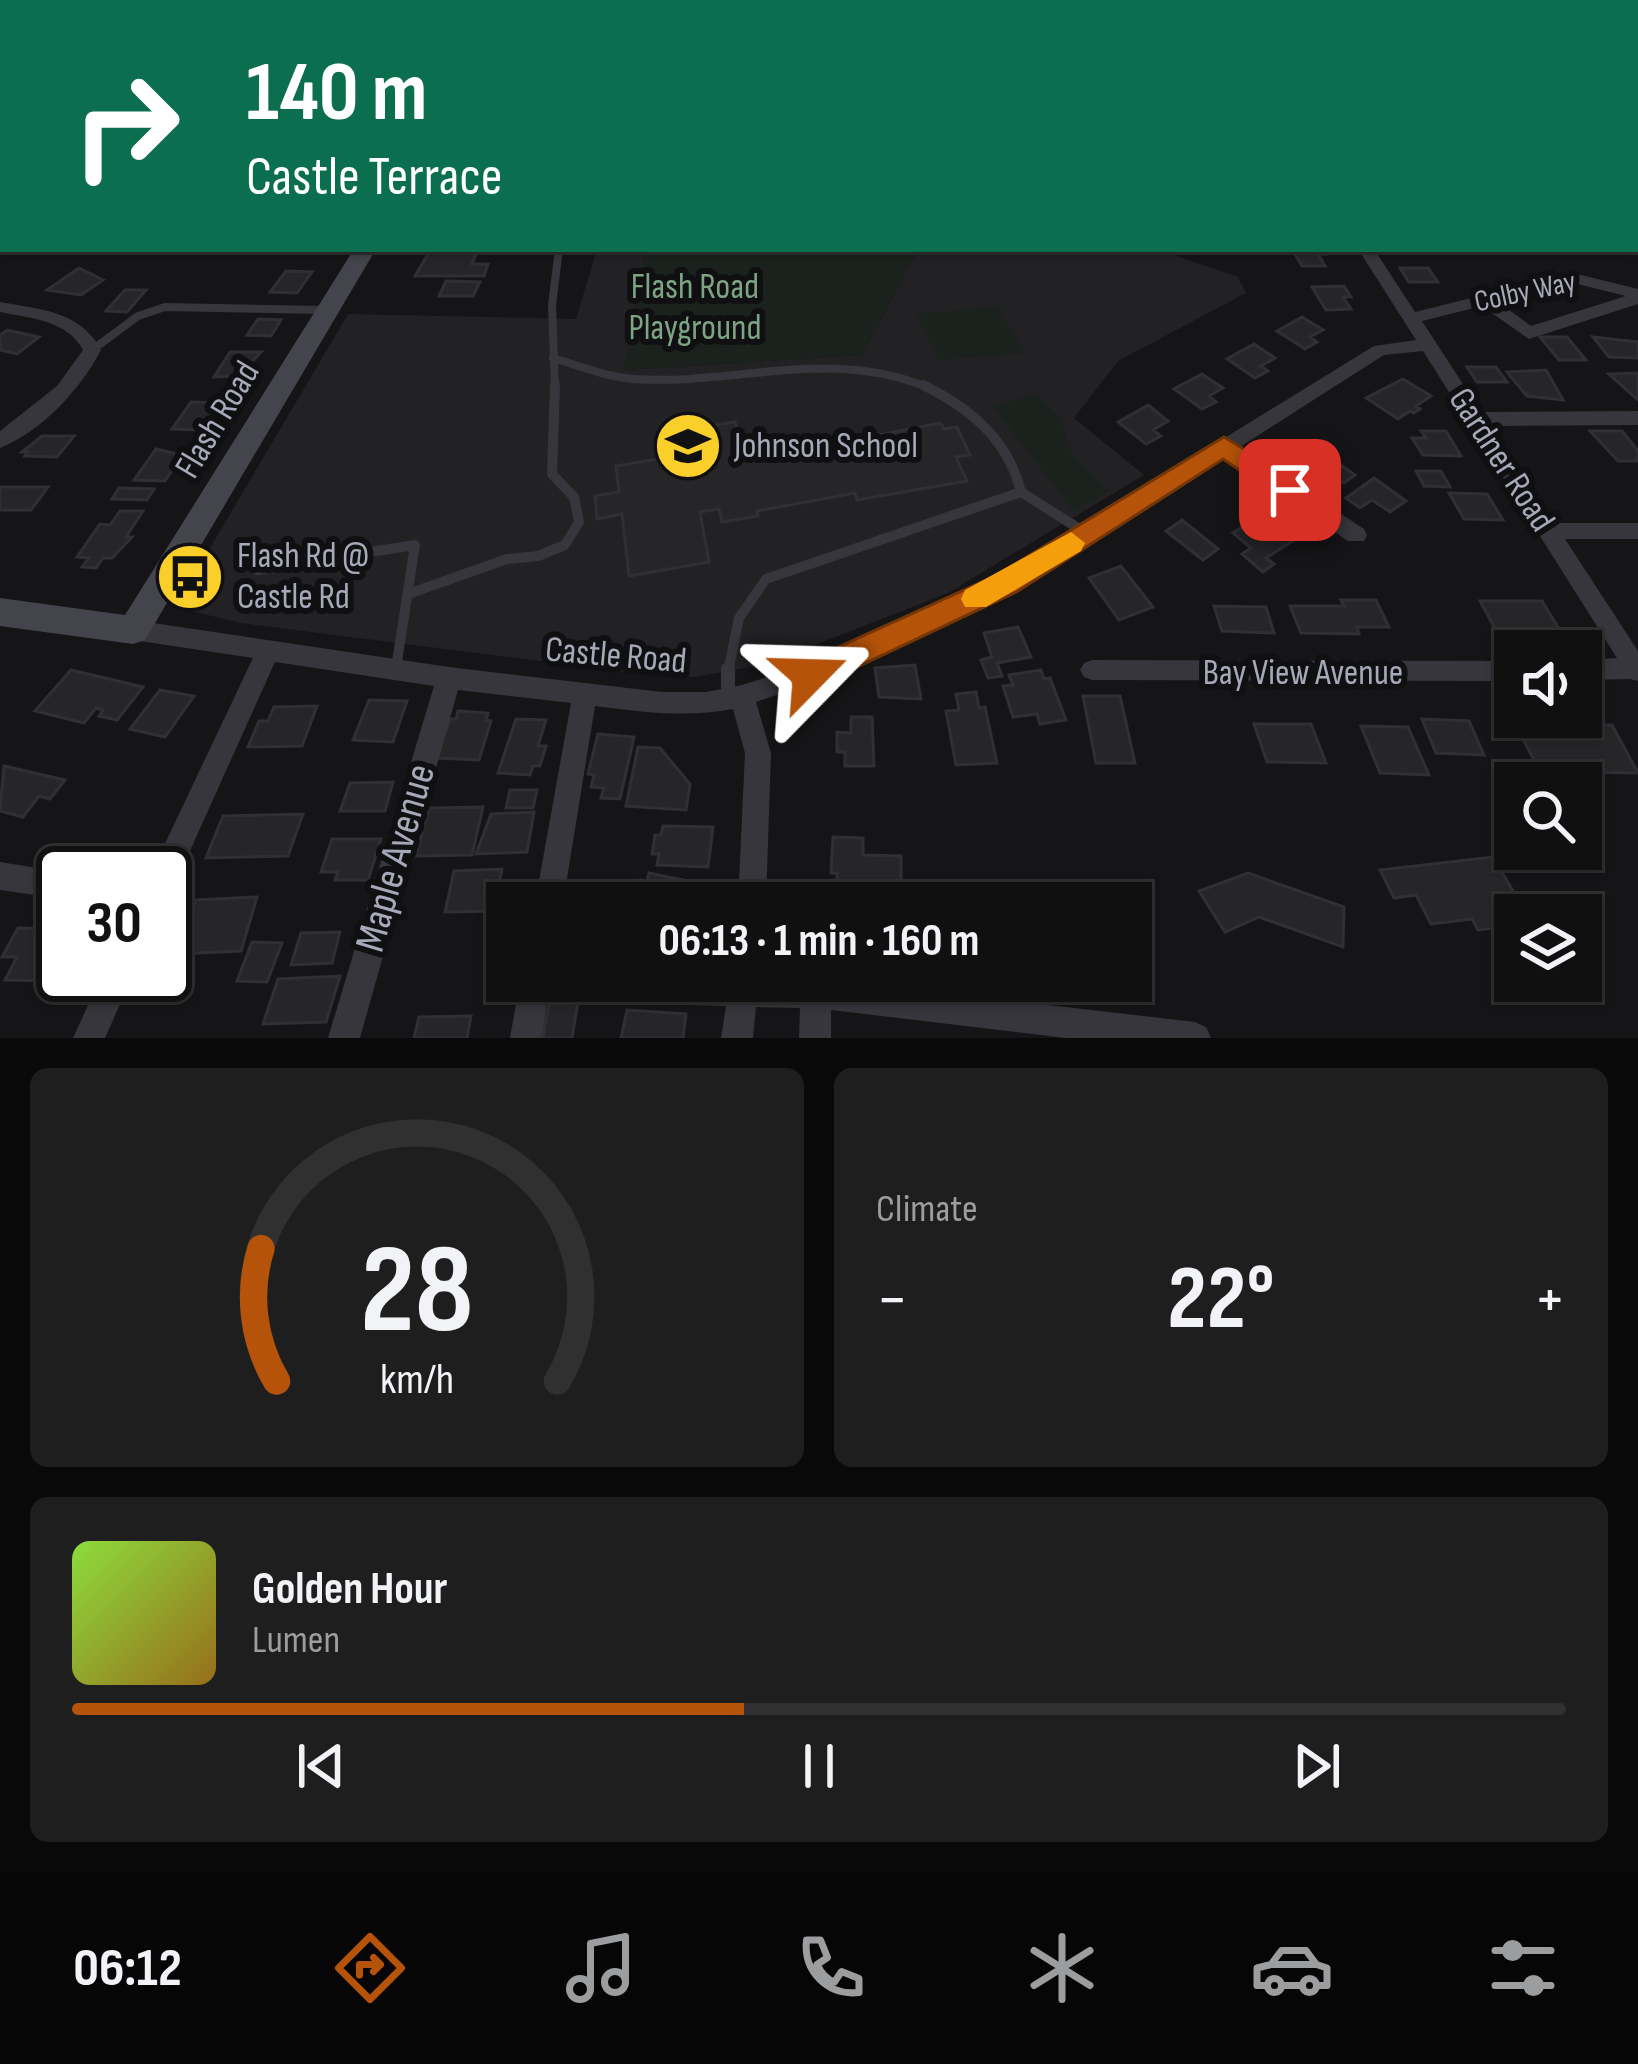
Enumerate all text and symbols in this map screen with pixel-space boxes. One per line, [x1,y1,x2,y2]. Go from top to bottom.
text: 140 m [246,43,427,144]
icon: right [48,48,204,204]
text: Castle Terrace [246,145,502,210]
street label: Colby Way [1471,264,1579,320]
park label: Flash Road Playground [628,266,762,350]
street label: Flash Road [167,354,269,486]
street label: Gardner Road [1439,380,1563,540]
school or university icon: Johnson School [653,411,723,481]
place label: Johnson School [733,425,918,468]
pin [1239,439,1341,541]
icon: arrive [1257,457,1323,523]
place label: Flash Rd @ Castle Rd [237,535,369,619]
bus stop icon: Flash Rd @ Castle Rd [155,542,225,612]
position arrow [747,612,873,738]
street label: Castle Road [544,628,688,684]
map controls [1494,630,1602,1002]
button: sound [1494,630,1602,738]
street label: Bay View Avenue [1203,652,1403,695]
street label: Maple Avenue [345,758,447,958]
button: search [1494,762,1602,870]
speed limit sign: 30 [36,846,192,1002]
button: layers [1494,894,1602,1002]
text: 06:13 · 1 min · 160 m [659,914,979,969]
text: Climate [876,1186,978,1233]
text: 28 [360,1218,474,1367]
text: 22° [1167,1246,1275,1354]
text: − [876,1261,908,1340]
text: + [1534,1261,1566,1340]
text: km/h [380,1353,454,1405]
text: Golden Hour [252,1562,447,1617]
text: Lumen [252,1617,340,1664]
icon: previous [288,1733,354,1799]
icon: pause [786,1733,852,1799]
icon: next [1284,1733,1350,1799]
icon: directions [328,1926,412,2010]
icon: music [559,1926,643,2010]
icon: phone [789,1926,873,2010]
icon: climate [1020,1926,1104,2010]
icon: car [1250,1926,1334,2010]
icon: filters [1481,1926,1565,2010]
text: 06:12 [73,1936,182,2001]

